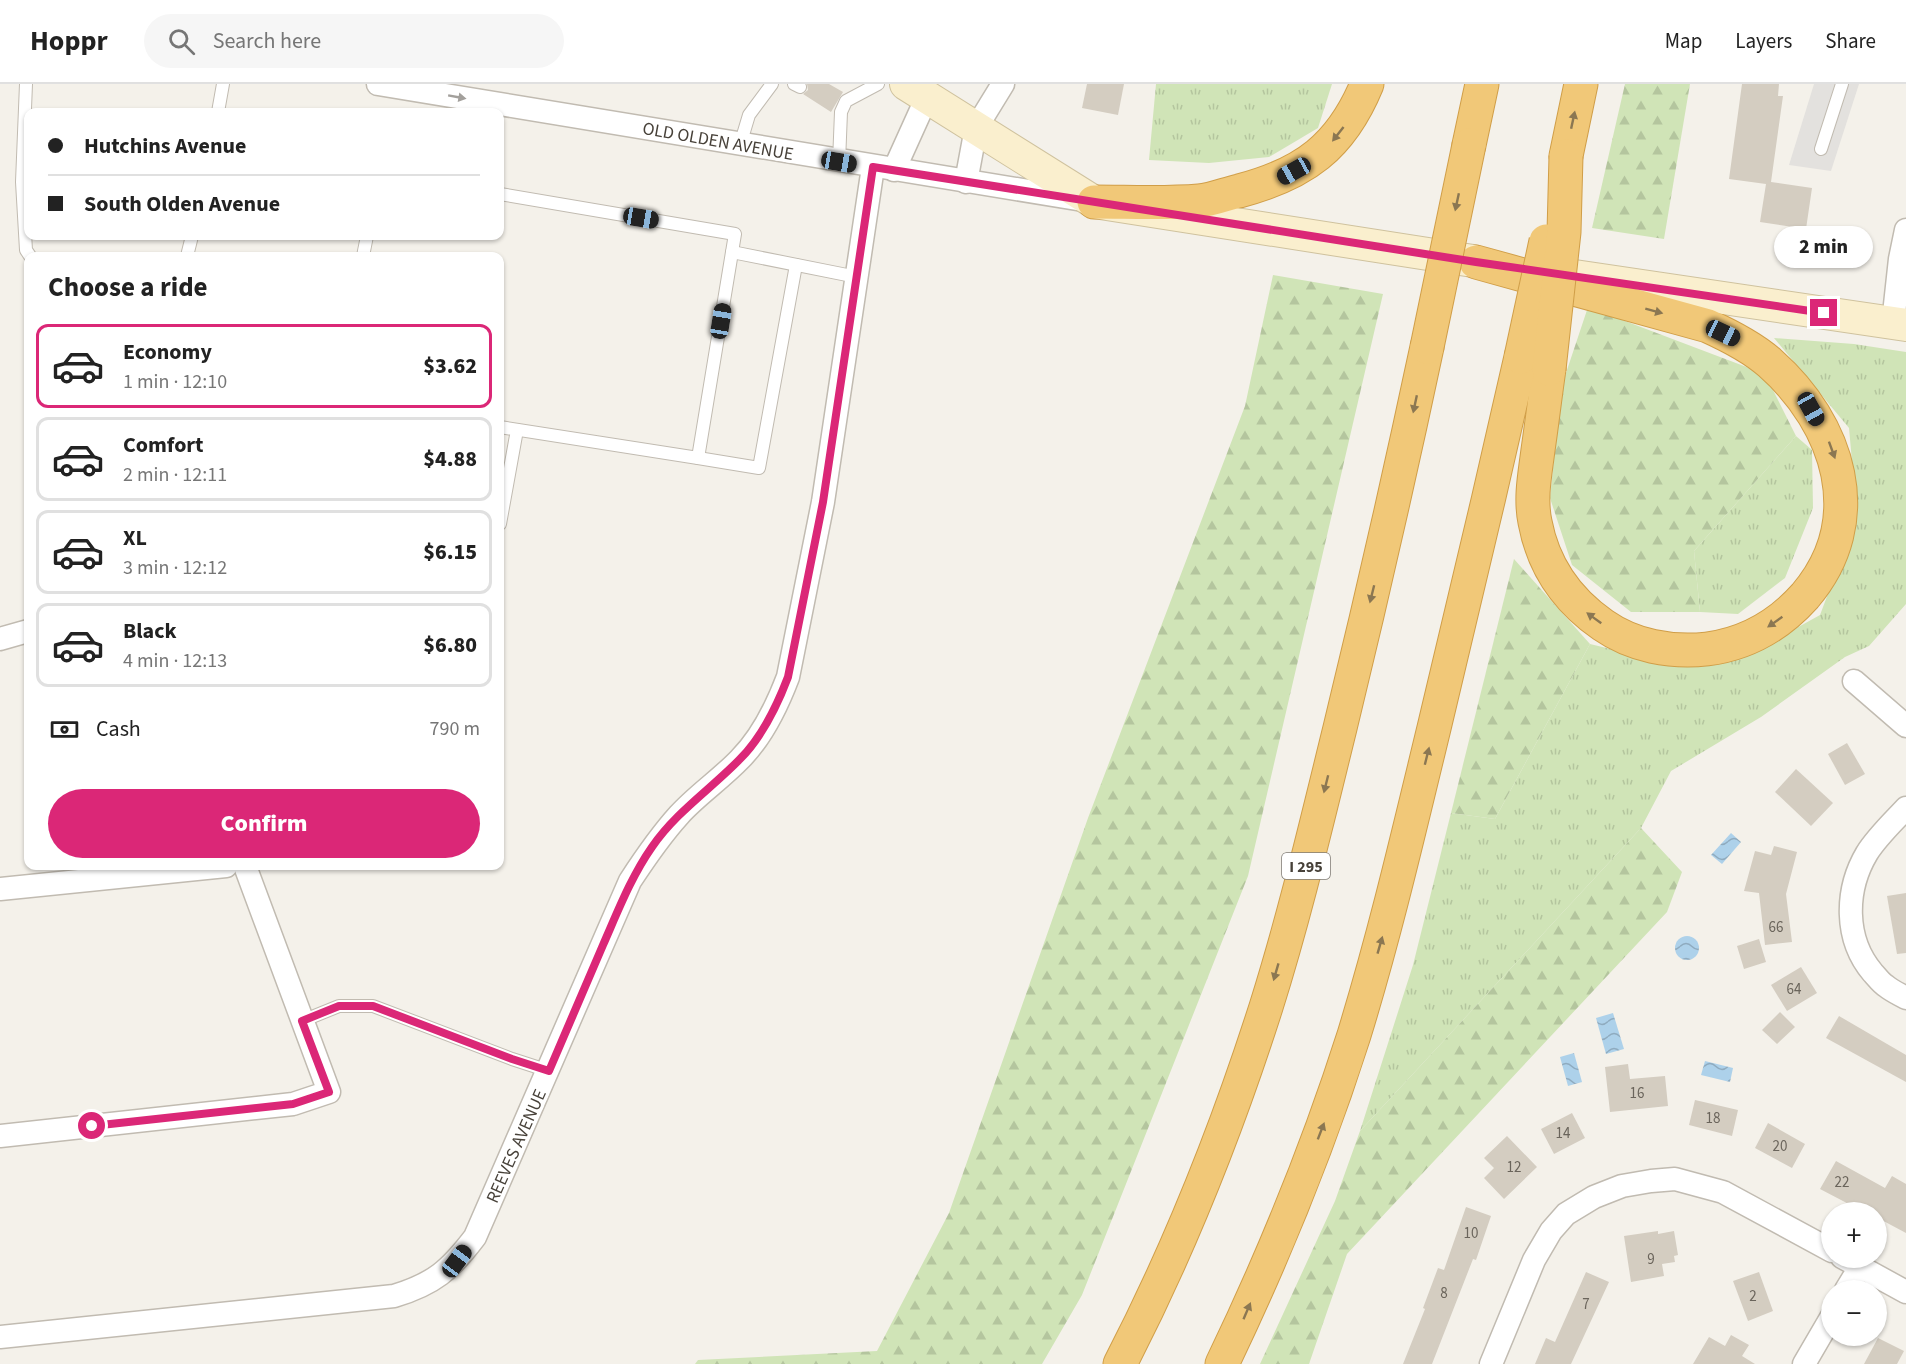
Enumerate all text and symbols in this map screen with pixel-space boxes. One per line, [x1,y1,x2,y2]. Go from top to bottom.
search box [144,14,564,68]
text: Hoppr [30,21,108,61]
icon: search [165,25,198,58]
text: Search here [213,25,321,57]
text: Map [1665,26,1702,56]
text: Layers [1735,26,1792,56]
text: Share [1825,26,1876,56]
one-way arrow [447,93,466,102]
one-way arrow [1569,111,1579,129]
street label: OLD OLDEN AVENUE [640,116,795,167]
one-way arrow [1332,127,1344,142]
text: Hutchins Avenue [84,130,246,162]
car [820,150,858,174]
car [1274,154,1314,188]
text: South Olden Avenue [84,188,280,220]
one-way arrow [1452,193,1461,212]
car [622,206,660,230]
callout: 2 min [1774,226,1874,268]
text: 2 min [1799,233,1848,261]
text: Choose a ride [48,268,208,307]
route end [1810,299,1837,326]
car [709,302,733,340]
one-way arrow [1645,306,1663,316]
car [1703,317,1743,349]
text: Economy [123,336,212,368]
icon: car [51,339,105,393]
text: $3.62 [423,350,477,382]
text: 1 min · 12:10 [123,368,227,396]
car [1794,389,1828,429]
one-way arrow [1410,395,1419,414]
text: Comfort [123,429,204,461]
icon: car [51,432,105,486]
one-way arrow [1827,441,1837,459]
text: $4.88 [423,443,477,475]
text: 2 min · 12:11 [123,461,227,489]
text: XL [123,522,147,554]
icon: car [51,525,105,579]
text: $6.15 [423,536,477,568]
text: 3 min · 12:12 [123,554,227,582]
one-way arrow [1367,585,1377,604]
one-way arrow [1586,612,1602,624]
text: Black [123,615,177,647]
one-way arrow [1768,616,1784,628]
icon: car [51,618,105,672]
text: $6.80 [423,629,477,661]
text: 4 min · 12:13 [123,647,227,675]
icon: cash [48,713,81,746]
text: Cash [96,713,141,745]
text: 790 m [430,715,480,743]
one-way arrow [1423,747,1433,765]
one-way arrow [1321,775,1331,793]
button: Confirm [48,789,480,858]
road number: I 295 [1282,853,1330,879]
house number: 66 [1769,917,1783,938]
one-way arrow [1376,936,1385,954]
one-way arrow [1271,963,1280,981]
house number: 64 [1787,979,1802,1000]
house number: 16 [1630,1083,1644,1104]
street label: REEVES AVENUE [480,1085,553,1207]
house number: 18 [1706,1108,1720,1129]
route start [78,1112,105,1139]
one-way arrow [1316,1121,1326,1139]
house number: 14 [1556,1123,1571,1144]
house number: 20 [1773,1136,1787,1157]
house number: 12 [1507,1157,1521,1178]
house number: 22 [1835,1172,1849,1193]
map controls [1821,1202,1887,1346]
button: + [1821,1202,1887,1268]
house number: 10 [1464,1223,1478,1244]
car [439,1241,475,1281]
house number: 9 [1647,1249,1655,1270]
button: − [1821,1280,1887,1346]
house number: 8 [1440,1283,1448,1304]
house number: 2 [1749,1286,1757,1307]
house number: 7 [1582,1294,1590,1315]
one-way arrow [1243,1302,1252,1320]

